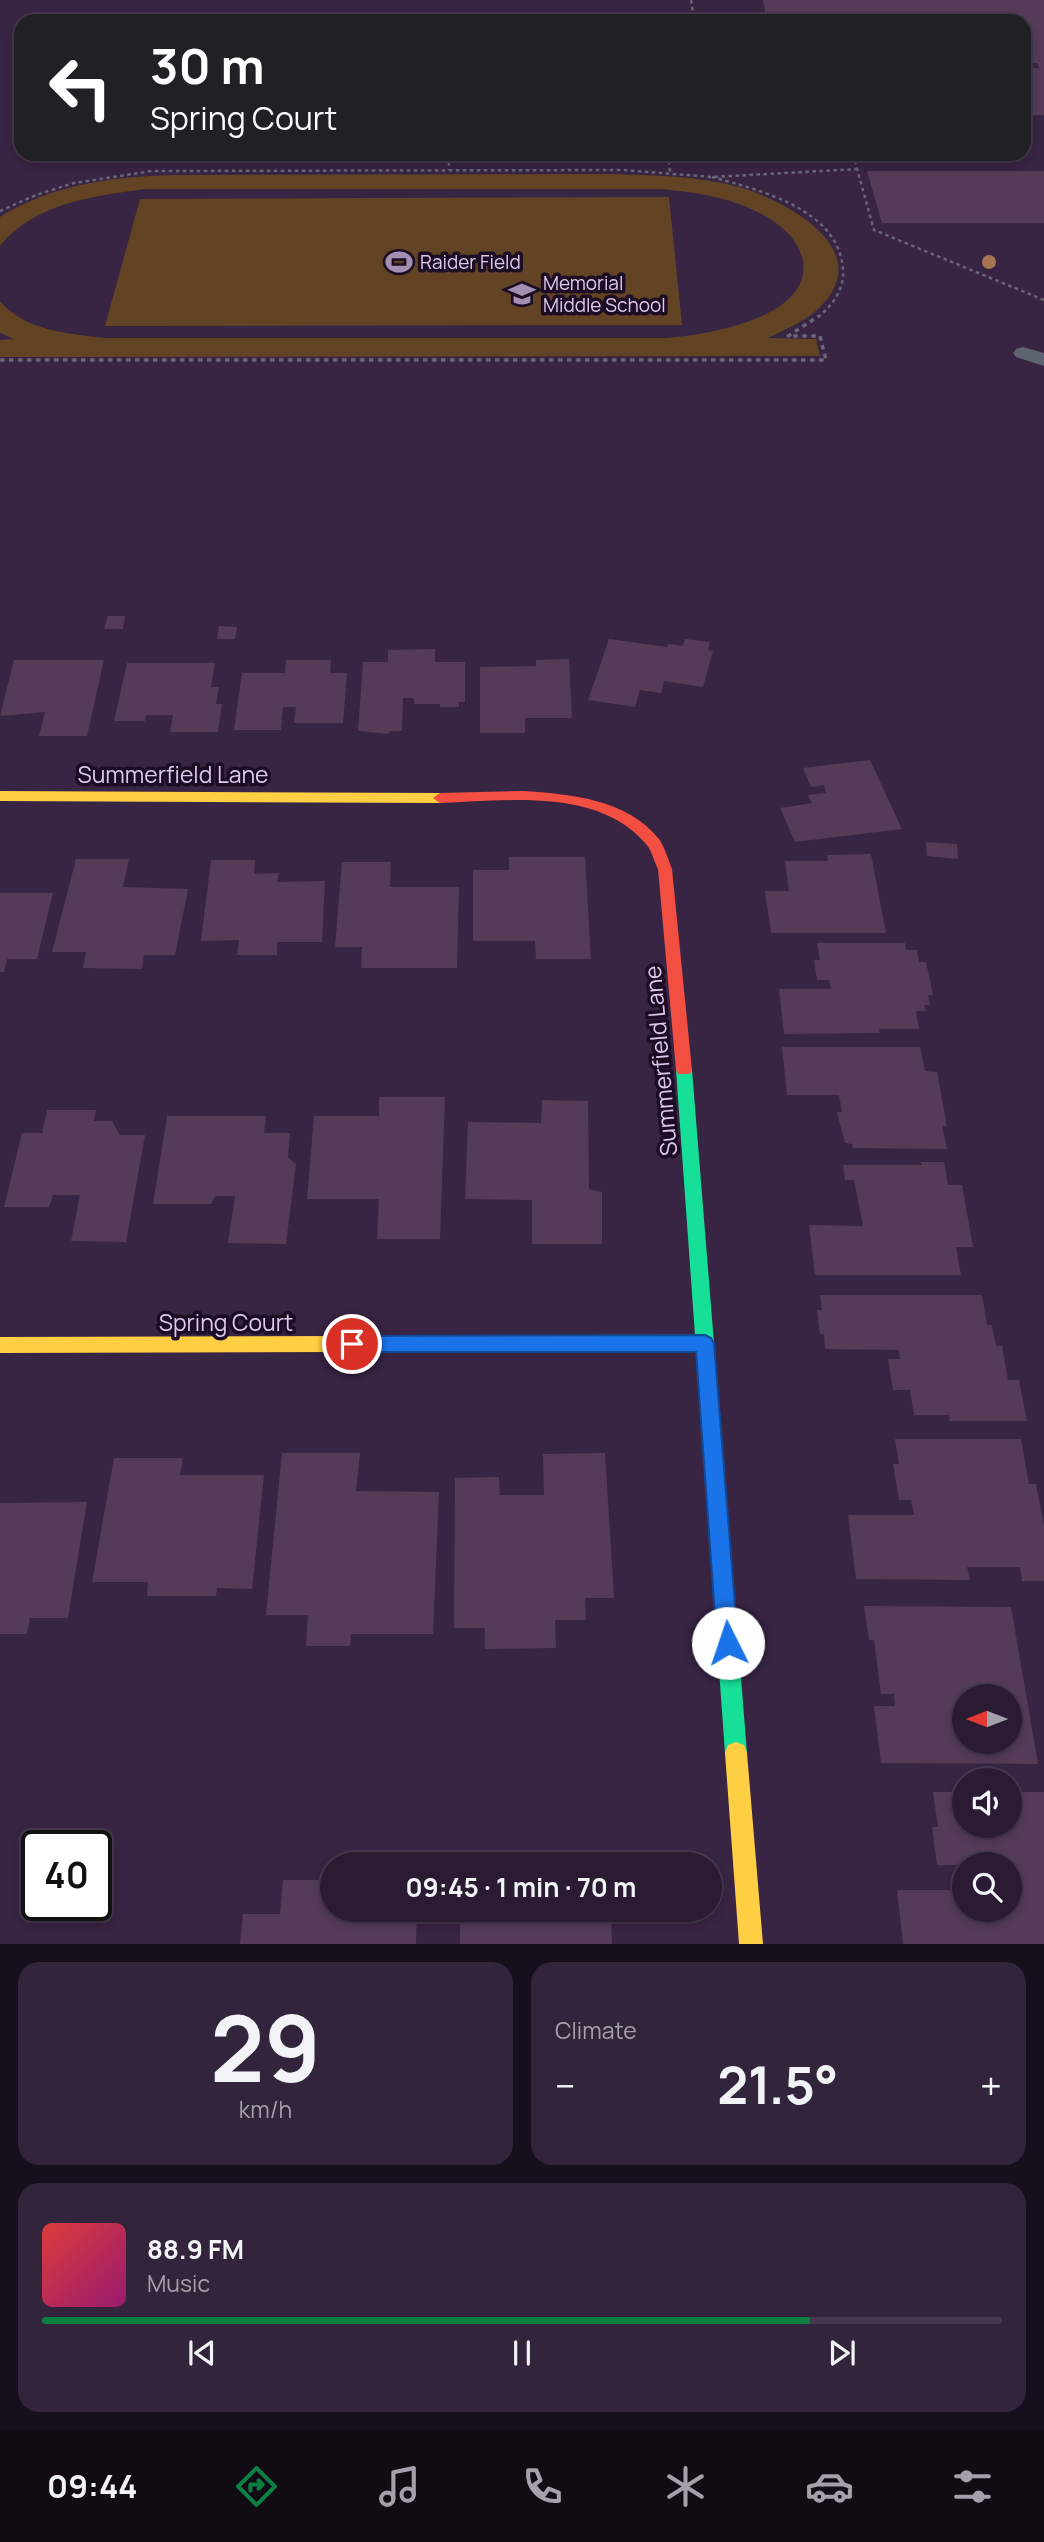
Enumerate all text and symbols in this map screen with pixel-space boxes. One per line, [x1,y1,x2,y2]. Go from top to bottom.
text: 30 m [150,32,265,99]
icon: left [35,42,126,133]
text: Spring Court [150,96,337,140]
sports icon: Raider Field [384,247,414,277]
place label: Raider Field [420,249,521,275]
place label: Memorial Middle School [543,270,666,318]
school or university icon: Memorial Middle School [507,279,537,309]
street label: Summerfield Lane [78,758,268,790]
street label: Summerfield Lane [636,964,684,1158]
street label: Spring Court [159,1306,293,1338]
pin [322,1314,382,1374]
icon: arrive [333,1325,371,1363]
position arrow [691,1606,765,1680]
north arrow [952,1684,1022,1754]
map controls [952,1684,1022,1922]
button: sound [952,1768,1022,1838]
speed limit sign: 40 [21,1830,112,1921]
button: search [952,1852,1022,1922]
text: 09:45 · 1 min · 70 m [406,1869,636,1905]
text: 29 [210,1985,321,2109]
text: Climate [555,2014,637,2046]
text: 21.5° [717,2049,838,2120]
text: − [555,2059,576,2111]
text: + [980,2059,1002,2111]
text: km/h [239,2093,292,2125]
text: 88.9 FM [147,2231,244,2267]
text: Music [147,2267,210,2299]
icon: previous [183,2334,221,2372]
icon: pause [503,2334,541,2372]
icon: next [823,2334,861,2372]
icon: directions [232,2462,281,2511]
icon: music [375,2462,424,2511]
icon: phone [518,2462,567,2511]
icon: climate [661,2462,710,2511]
icon: car [805,2462,854,2511]
icon: filters [948,2462,997,2511]
text: 09:44 [47,2464,138,2508]

